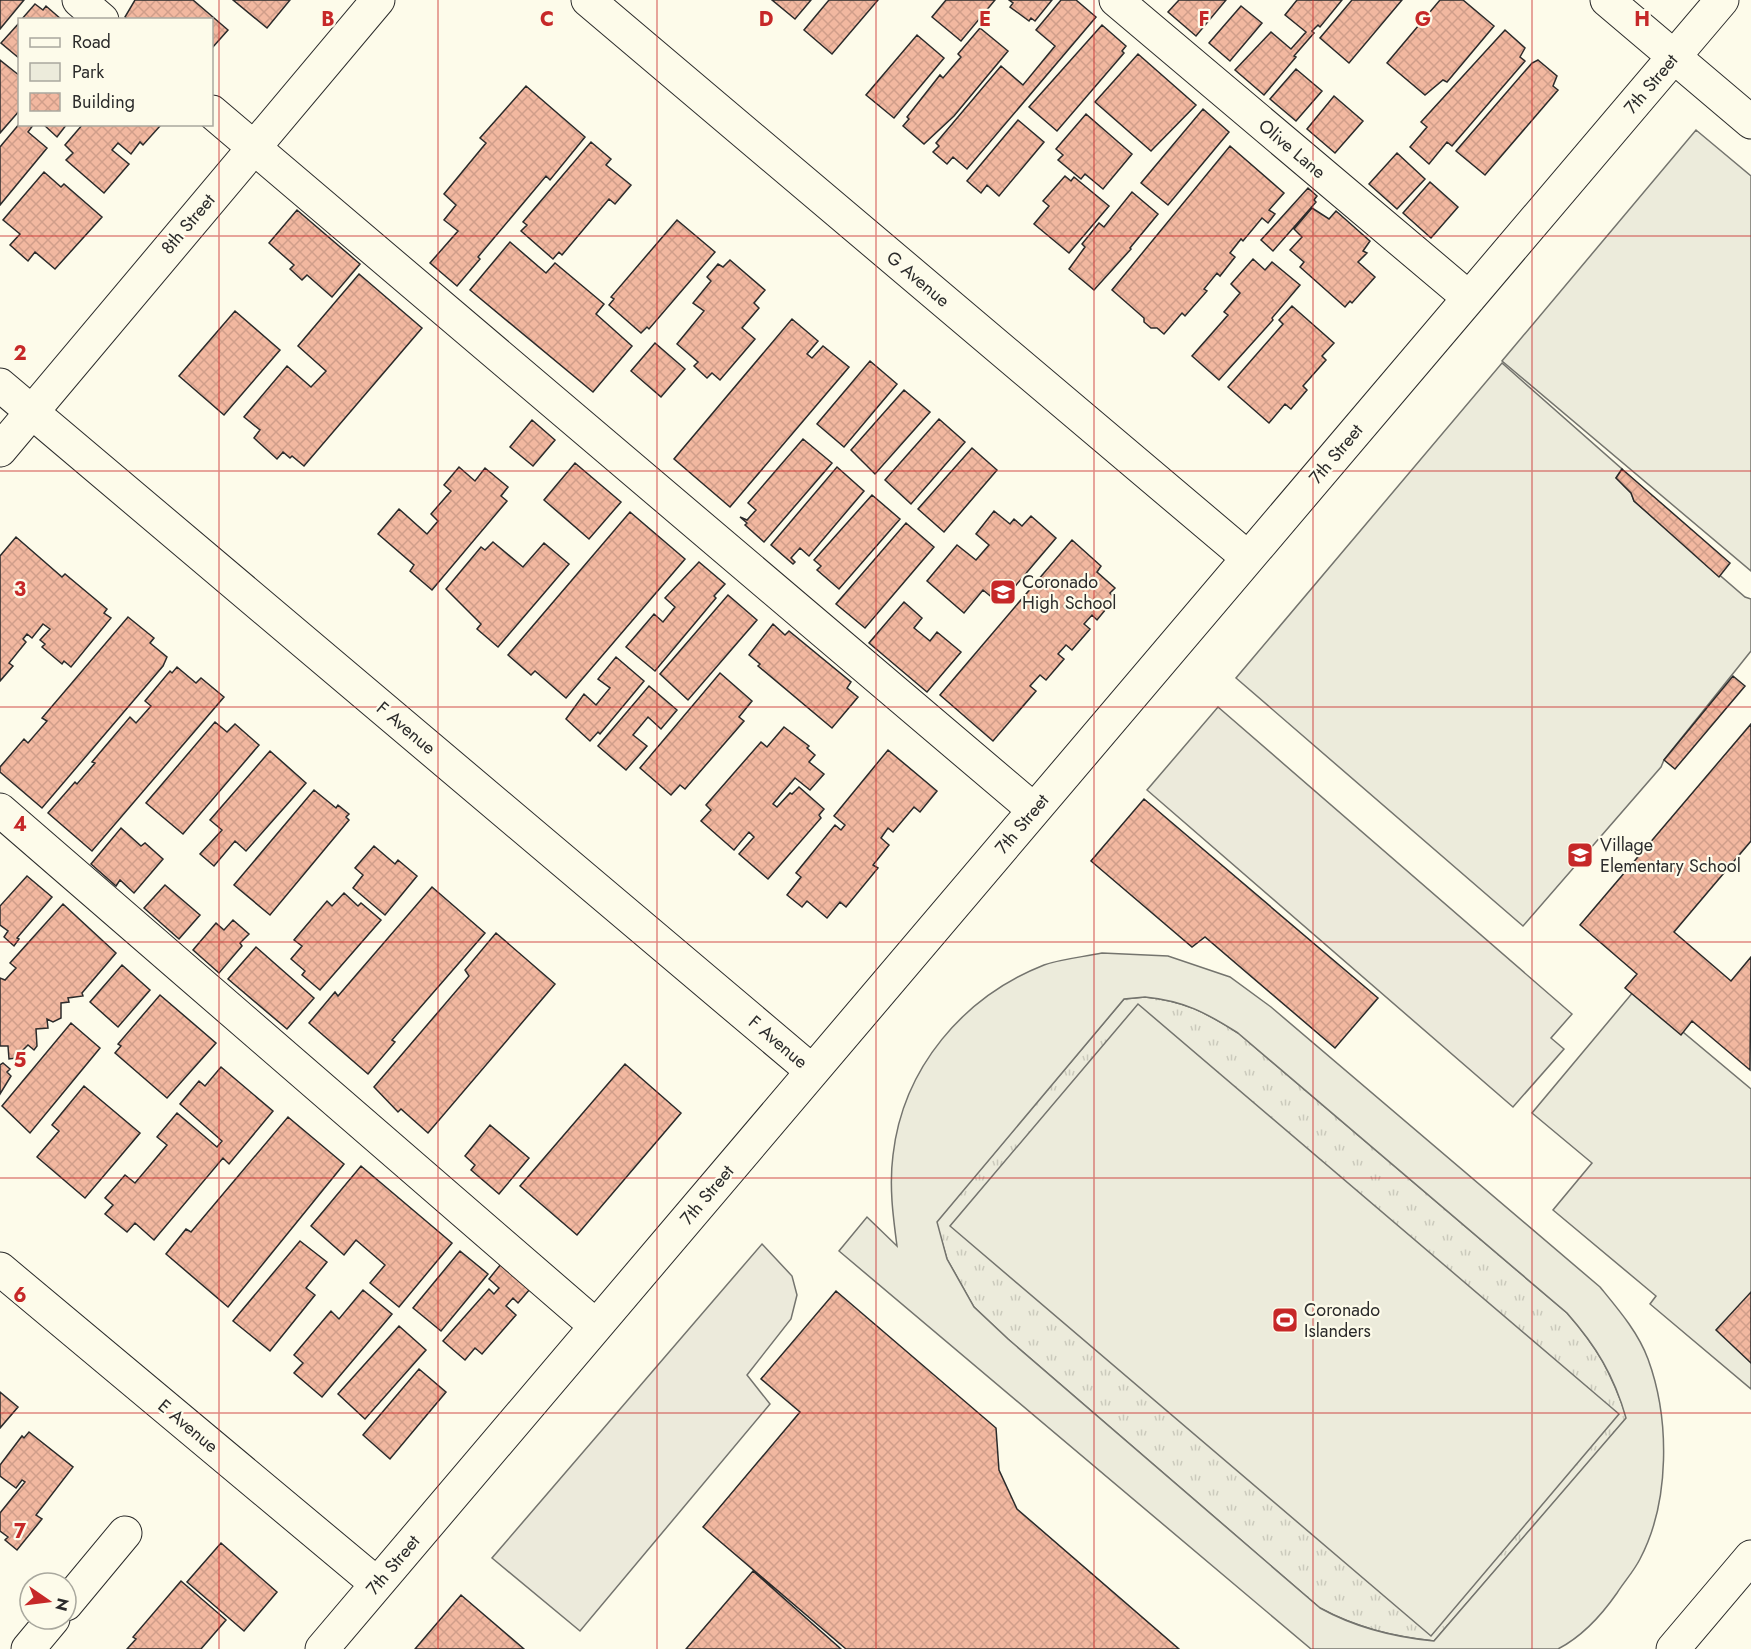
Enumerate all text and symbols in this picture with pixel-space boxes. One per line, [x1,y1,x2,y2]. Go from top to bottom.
text: B [321,5,335,34]
text: C [540,5,554,34]
text: D [759,5,773,34]
text: E [979,5,991,34]
text: F [1198,5,1210,34]
text: G [1415,5,1431,34]
text: H [1634,5,1650,34]
legend [18,18,213,126]
text: Road [72,29,111,55]
street label: 7th Street [1618,48,1684,120]
text: Park [72,59,104,85]
text: Building [72,89,135,115]
street label: Olive Lane [1253,113,1331,185]
street label: 8th Street [155,188,222,260]
street label: G Avenue [881,245,955,313]
text: 2 [13,339,27,368]
street label: 7th Street [1303,418,1369,490]
place label: Coronado High School [1022,569,1116,616]
text: 3 [14,575,26,604]
school or university icon: Coronado High School [988,577,1018,607]
street label: F Avenue [371,695,441,761]
street label: 7th Street [989,788,1055,860]
text: 4 [13,810,27,839]
place label: Village Elementary School [1600,832,1741,879]
school or university icon: Village Elementary School [1565,840,1595,870]
street label: F Avenue [743,1009,813,1075]
text: 5 [14,1046,27,1075]
street label: 7th Street [674,1159,740,1231]
text: 6 [13,1281,27,1310]
place label: Coronado Islanders [1304,1297,1380,1344]
sports icon: Coronado Islanders [1270,1305,1300,1335]
street label: E Avenue [152,1393,224,1459]
text: 7 [14,1517,27,1546]
street label: 7th Street [360,1529,426,1601]
north arrow [18,1571,78,1631]
text: N [49,1596,75,1613]

